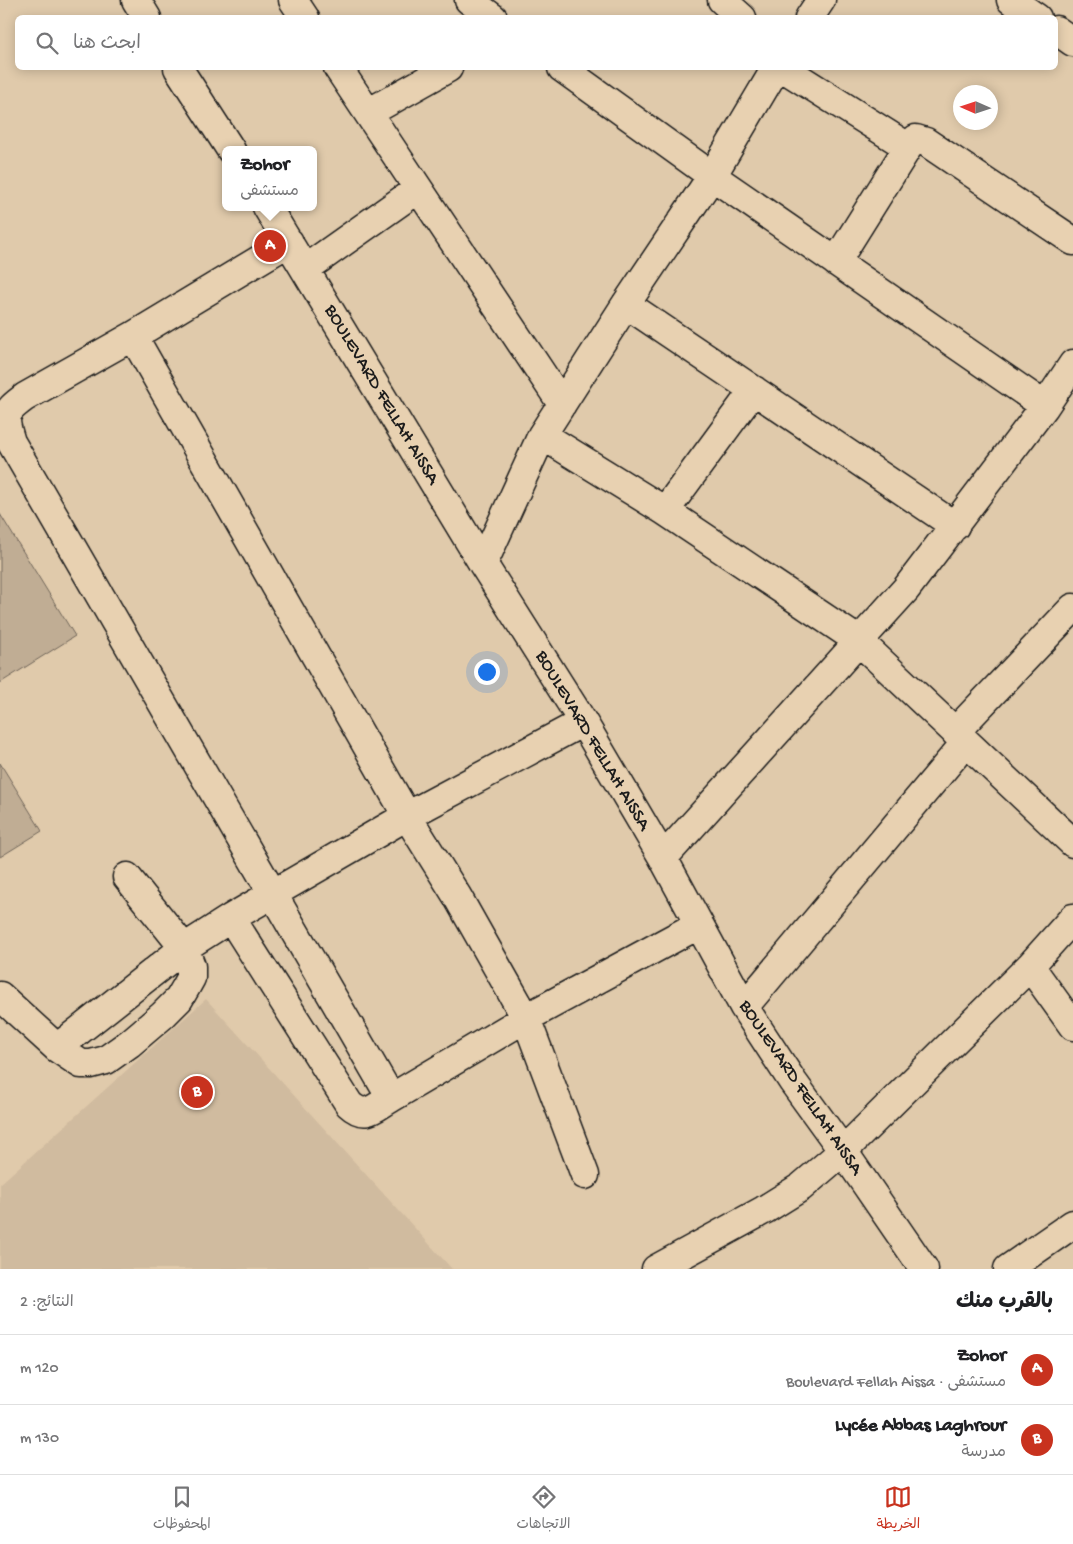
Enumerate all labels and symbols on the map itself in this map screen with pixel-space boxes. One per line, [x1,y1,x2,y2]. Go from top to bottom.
north arrow [953,85,998,130]
pin: A [254,227,286,265]
street label: BOULEVARD FELLAH AISSA [318,300,445,491]
street label: BOULEVARD FELLAH AISSA [529,646,656,837]
your location [474,659,500,685]
street label: BOULEVARD FELLAH AISSA [732,995,868,1181]
pin: B [181,1073,213,1111]

